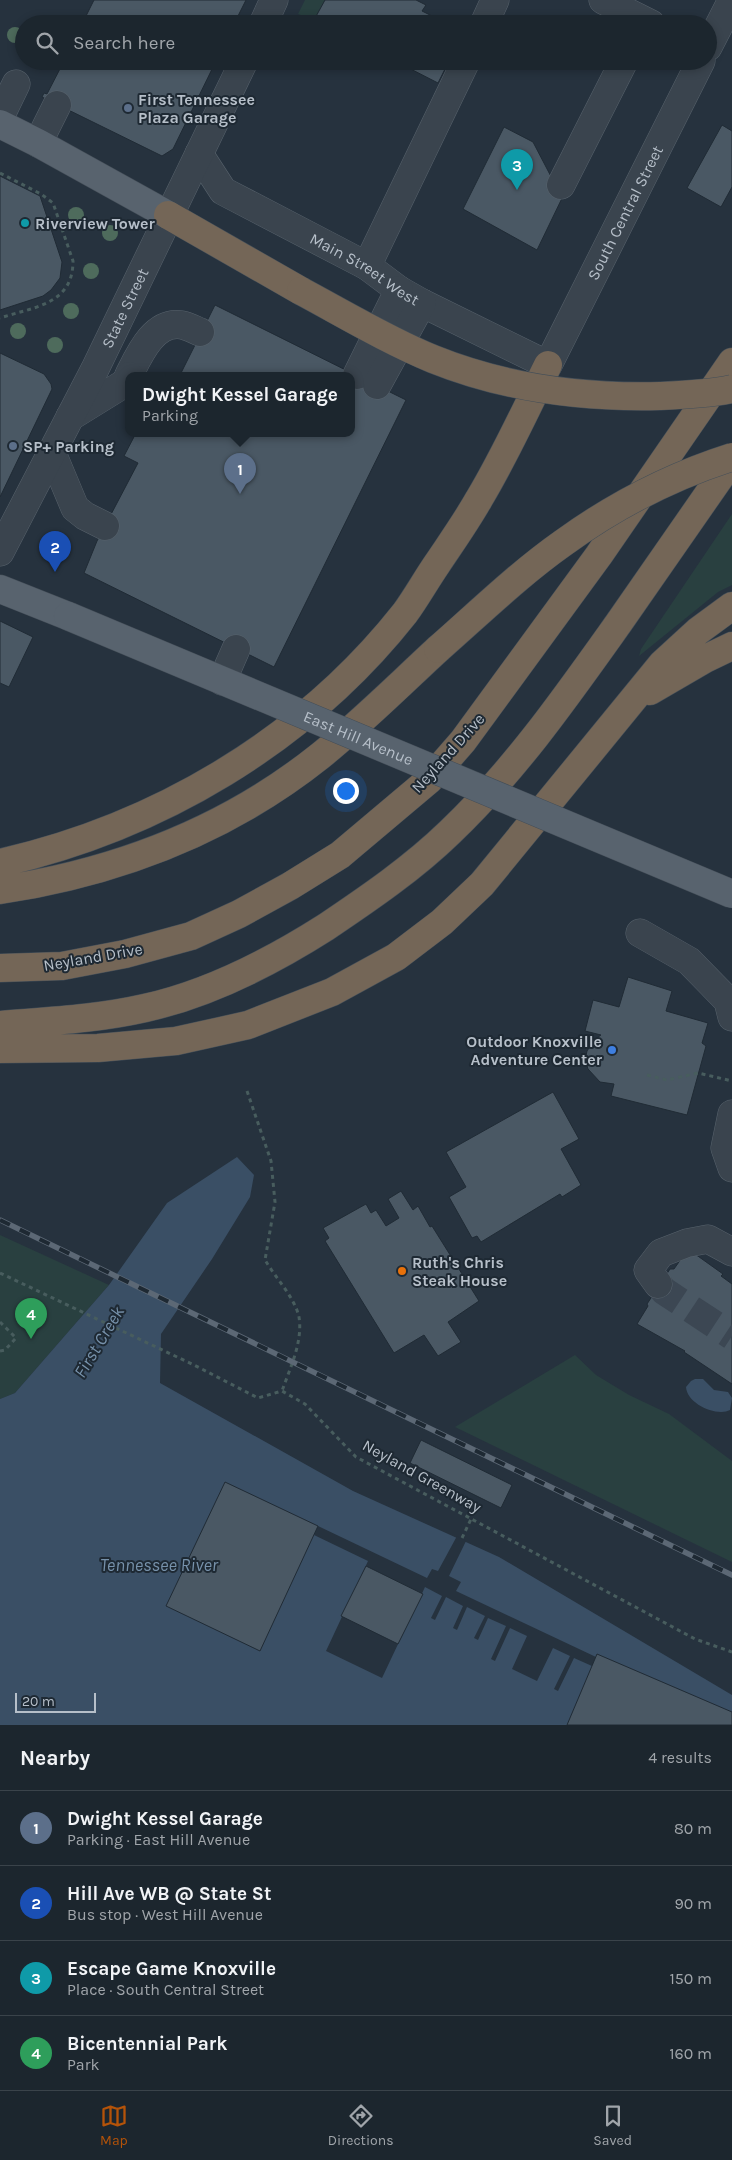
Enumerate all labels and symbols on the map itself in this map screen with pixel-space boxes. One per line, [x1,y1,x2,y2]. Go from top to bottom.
place label: First Tennessee Plaza Garage [138,90,255,127]
marker: First Tennessee Plaza Garage [122,102,134,114]
street label: South Central Street [583,142,667,283]
pin: 3 [501,149,533,190]
place label: Riverview Tower [35,214,156,233]
marker: Riverview Tower [19,217,31,229]
street label: Main Street West [307,229,423,309]
street label: State Street [97,265,152,351]
place label: SP+ Parking [23,437,114,456]
marker: SP+ Parking [7,440,19,452]
pin: 1 [224,453,256,494]
pin: 2 [39,531,71,572]
street label: East Hill Avenue [301,706,416,769]
street label: Neyland Drive [407,709,489,797]
your location [333,778,359,804]
street label: Neyland Drive [42,939,144,975]
place label: Outdoor Knoxville Adventure Center [466,1032,603,1069]
marker: Outdoor Knoxville Adventure Center [606,1044,618,1056]
place label: Ruth's Chris Steak House [412,1253,507,1290]
marker: Ruth's Chris Steak House [396,1265,408,1277]
pin: 4 [15,1298,47,1339]
water label: First Creek [69,1301,129,1382]
street label: Neyland Greenway [359,1435,485,1517]
water label: Tennessee River [100,1554,219,1576]
scale bar [15,1690,96,1713]

